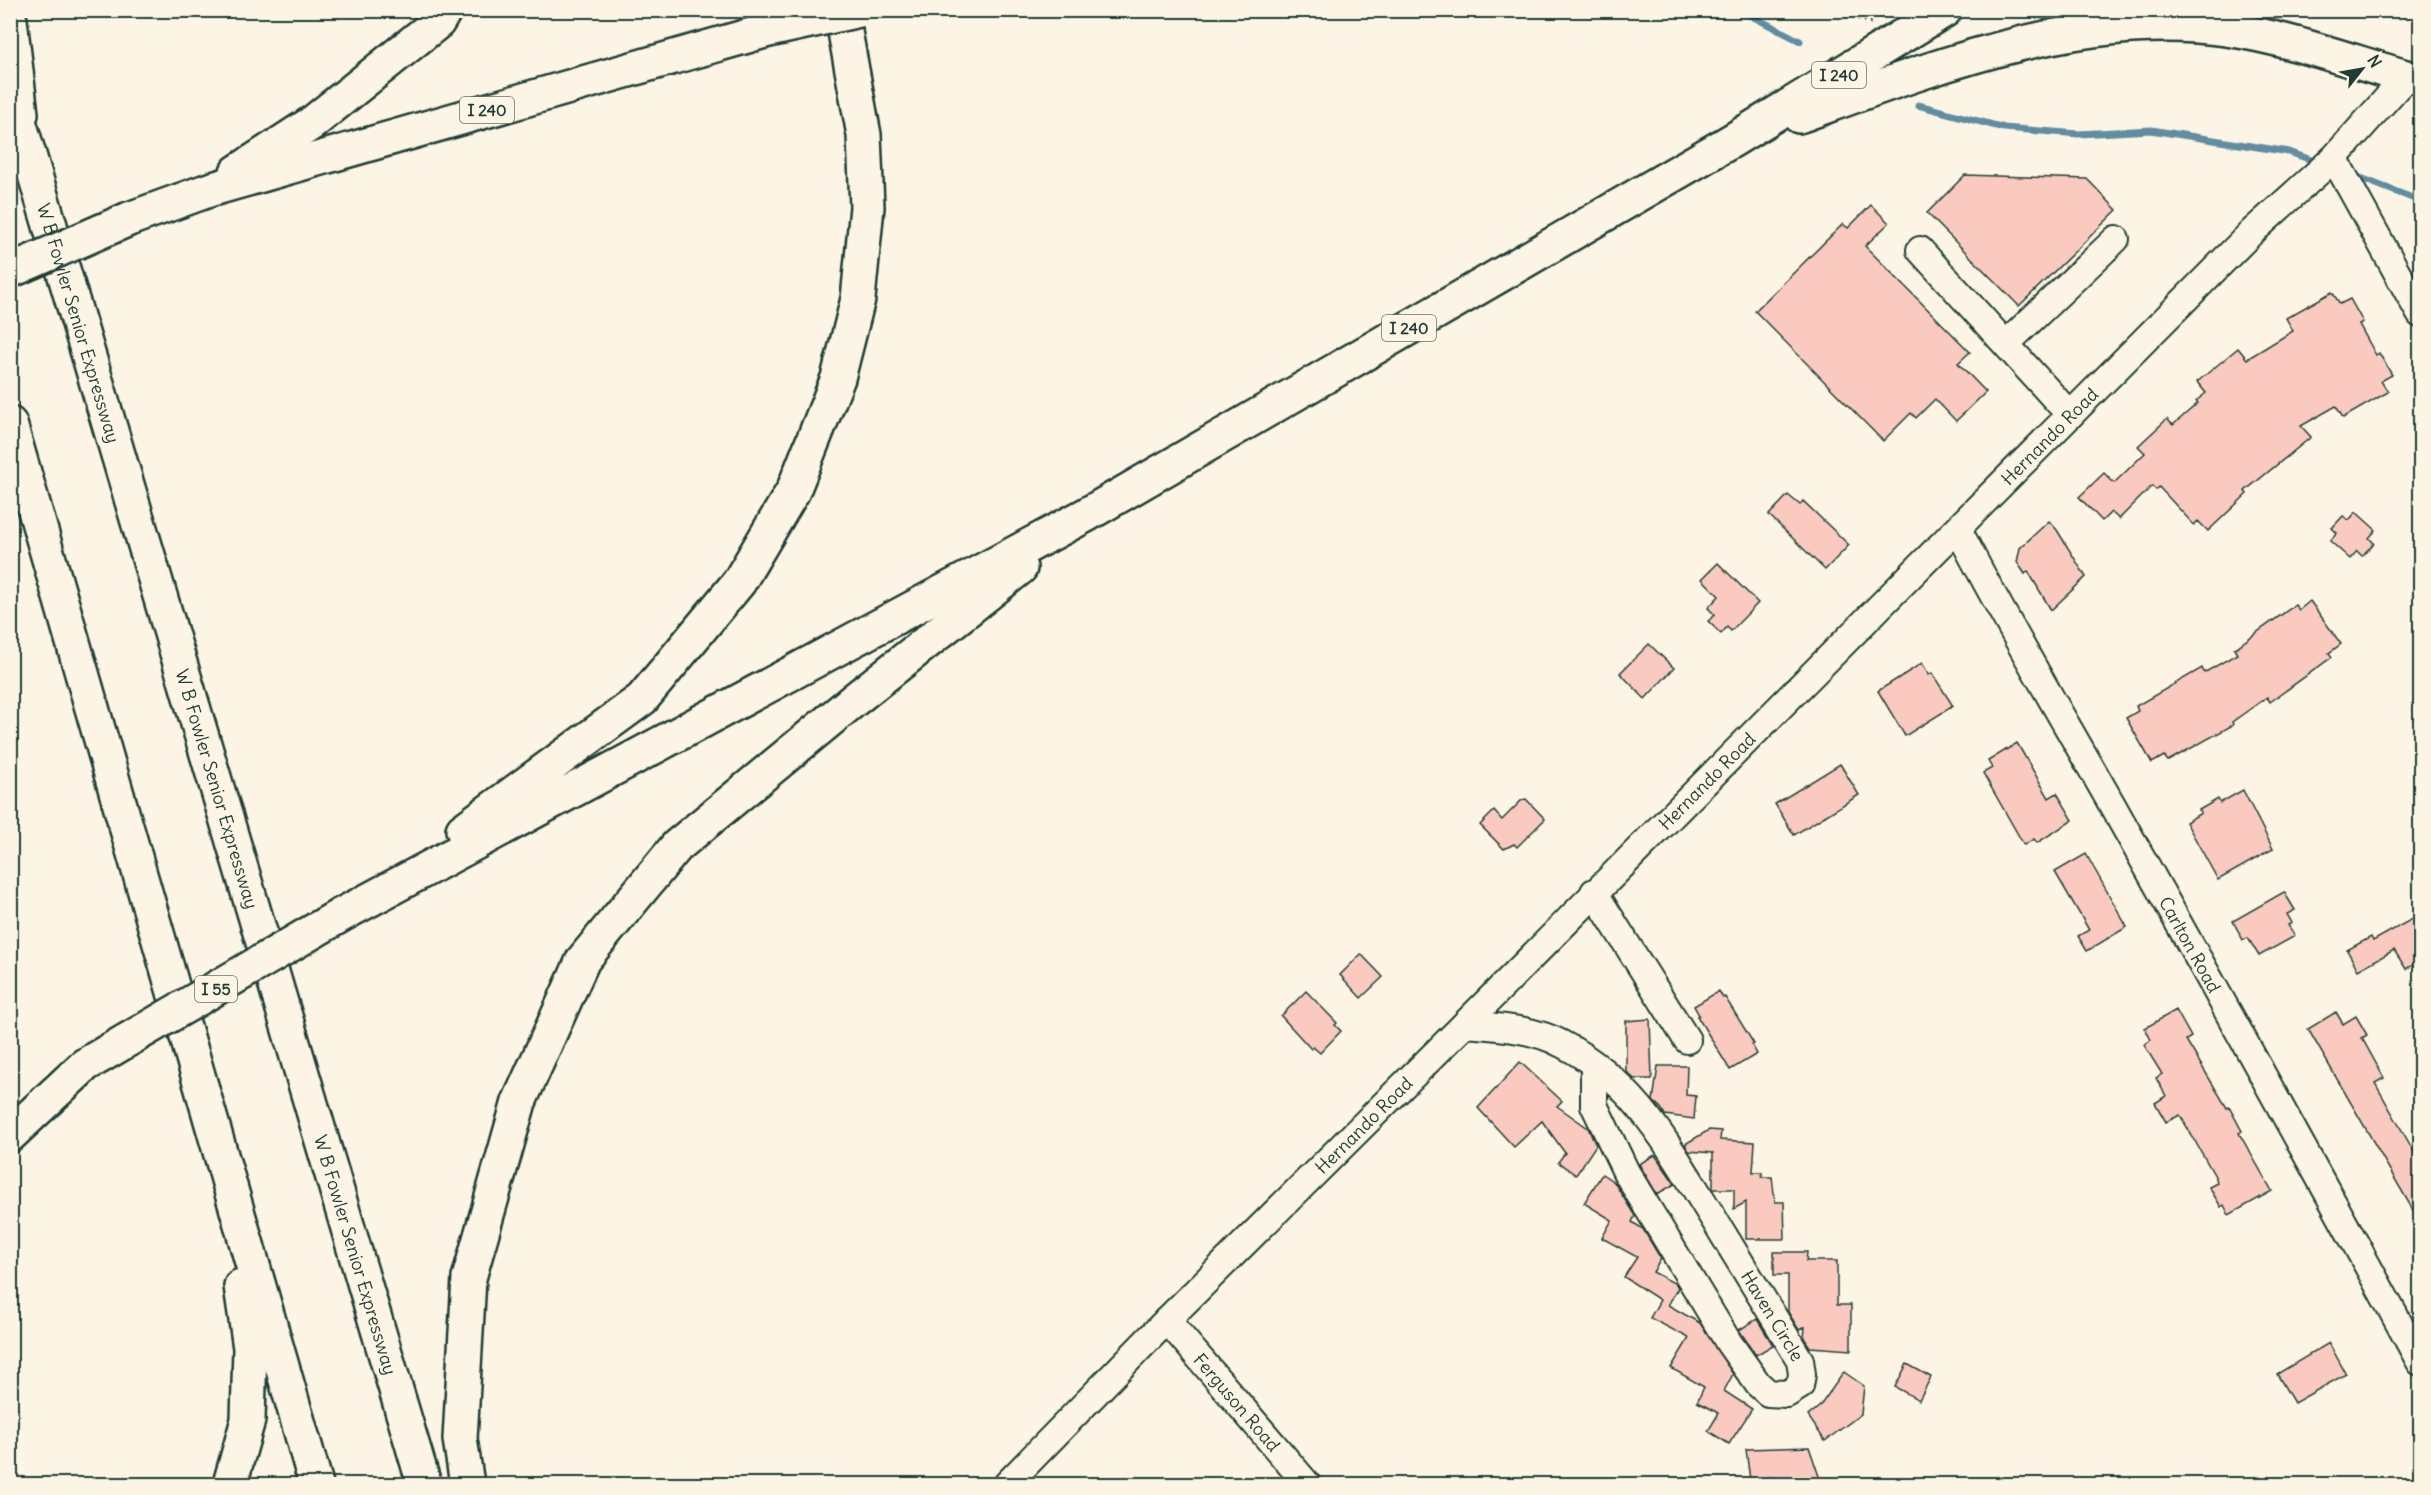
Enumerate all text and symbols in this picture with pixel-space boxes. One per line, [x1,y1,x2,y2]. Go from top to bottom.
north arrow [2332,39,2392,99]
text: N [2363,51,2386,71]
road number: I 240 [1812,62,1866,88]
road number: I 240 [460,97,514,123]
street label: W B Fowler Senior Expressway [32,200,125,446]
road number: I 240 [1382,315,1436,341]
street label: Hernando Road [1996,382,2103,490]
street label: W B Fowler Senior Expressway [171,666,264,911]
street label: Hernando Road [1653,727,1760,834]
street label: Carlton Road [2154,892,2227,997]
road number: I 55 [195,976,237,1002]
street label: Hernando Road [1310,1071,1417,1178]
street label: W B Fowler Senior Expressway [309,1132,402,1377]
street label: Haven Circle [1736,1266,1809,1365]
street label: Ferguson Road [1189,1348,1286,1456]

